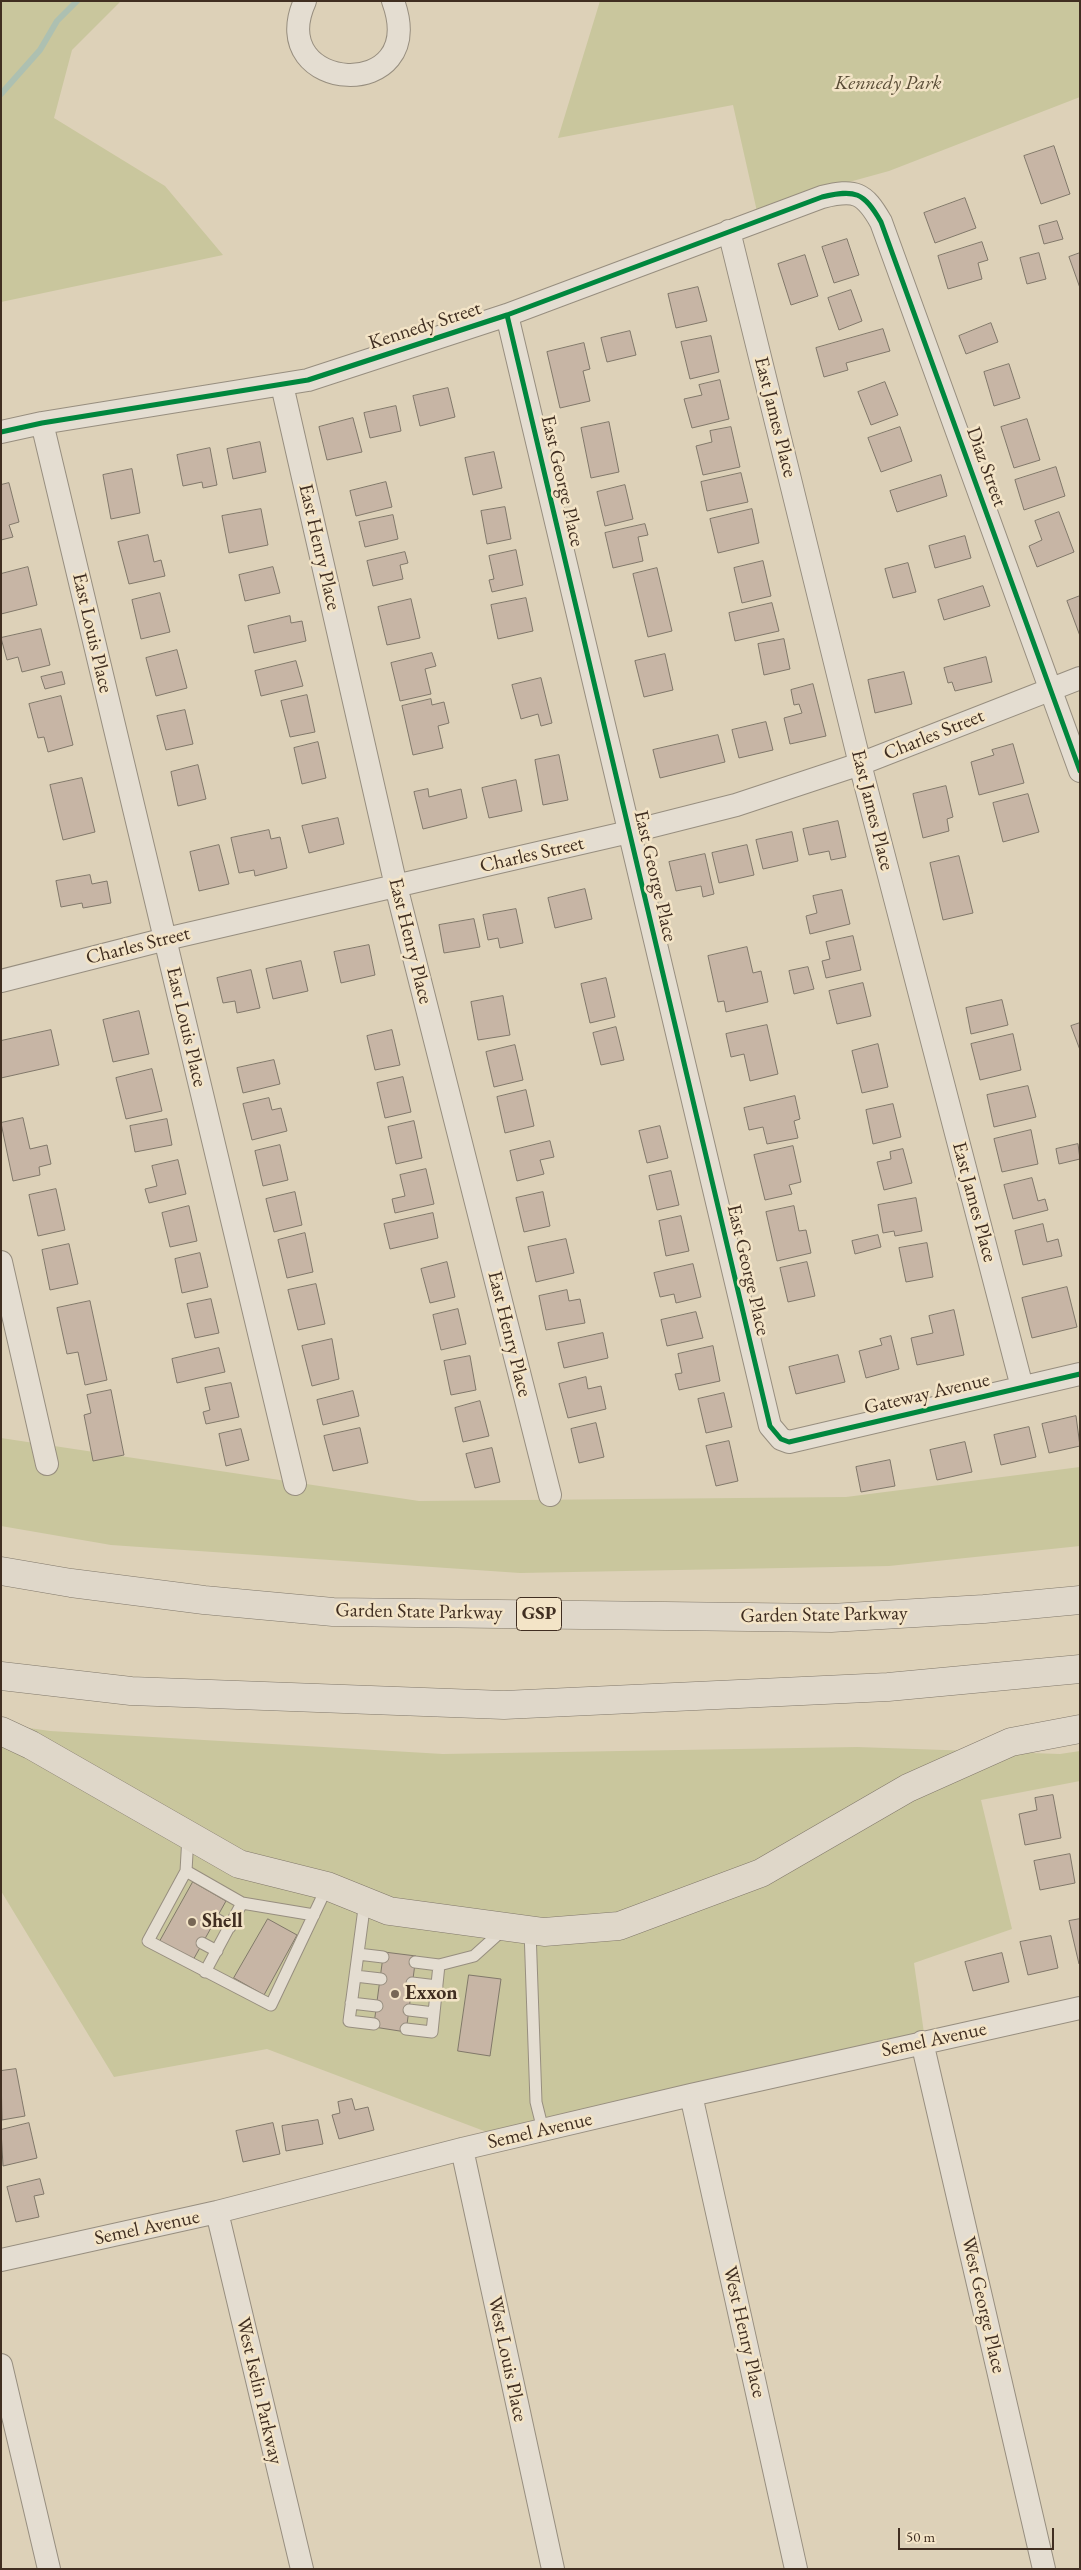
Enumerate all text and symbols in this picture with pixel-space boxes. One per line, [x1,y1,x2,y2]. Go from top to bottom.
park label: Kennedy Park [834,72,942,96]
street label: Kennedy Street [366,297,484,355]
street label: East James Place [748,354,802,480]
street label: East George Place [535,413,589,549]
street label: Diaz Street [961,424,1011,510]
street label: East Henry Place [293,482,345,612]
street label: East Louis Place [67,571,117,695]
street label: Charles Street [880,704,988,766]
street label: East James Place [845,747,899,873]
street label: East George Place [628,808,682,944]
street label: Charles Street [478,831,586,879]
street label: East Henry Place [383,876,437,1006]
street label: Charles Street [84,922,192,970]
street label: East Louis Place [161,965,211,1089]
street label: East James Place [946,1139,1002,1265]
street label: East George Place [721,1202,775,1338]
street label: East Henry Place [482,1269,536,1399]
street label: Gateway Avenue [862,1368,992,1420]
road number: GSP [516,1598,562,1630]
street label: Garden State Parkway [335,1599,503,1625]
street label: Garden State Parkway [740,1602,908,1628]
place label: Shell [202,1910,243,1934]
marker: Shell [186,1916,198,1928]
place label: Exxon [405,1982,458,2006]
marker: Exxon [389,1988,401,2000]
street label: Semel Avenue [879,2017,989,2063]
street label: Semel Avenue [485,2107,595,2155]
street label: Semel Avenue [92,2205,202,2251]
street label: West George Place [956,2234,1010,2376]
street label: West Henry Place [717,2264,771,2400]
street label: West Louis Place [482,2294,532,2424]
street label: West Iselin Parkway [230,2315,288,2467]
scale bar [901,2518,1057,2550]
text: 50 m [906,2527,935,2546]

